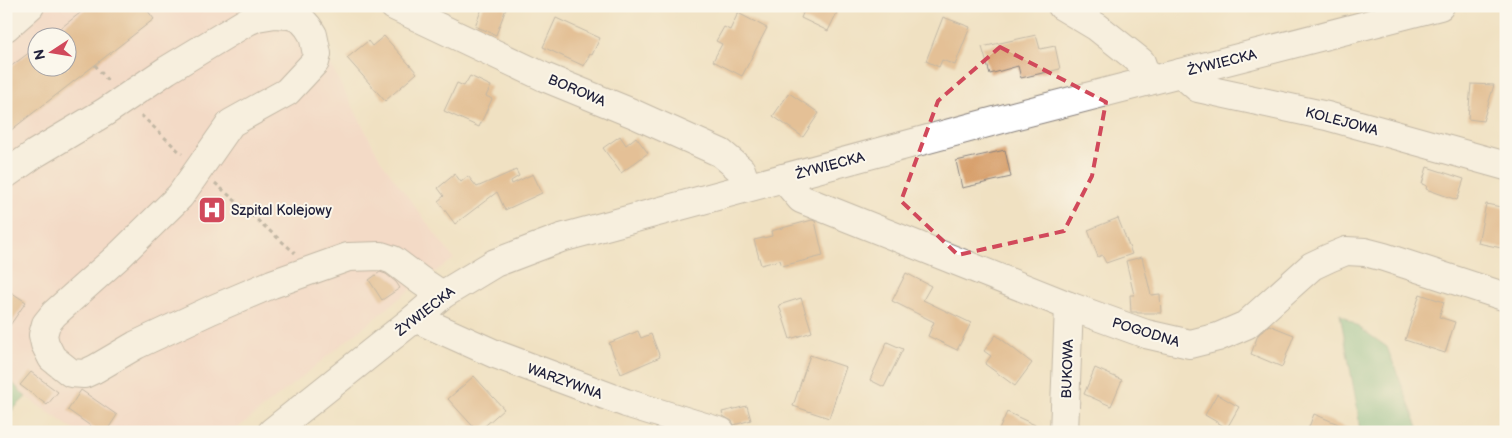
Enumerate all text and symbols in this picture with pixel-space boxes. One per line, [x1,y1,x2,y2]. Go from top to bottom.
north arrow [28,28,78,78]
street label: ŻYWIECKA [1185,45,1259,79]
text: N [30,48,49,62]
street label: BOROWA [546,71,608,110]
street label: KOLEJOWA [1304,104,1381,139]
street label: ŻYWIECKA [793,147,867,183]
hospital icon: Szpital Kolejowy [197,195,227,225]
place label: Szpital Kolejowy [231,202,332,219]
street label: ŻYWIECKA [391,282,459,340]
street label: POGODNA [1110,314,1182,351]
street label: BUKOWA [1058,339,1077,399]
street label: WARZYWNA [525,360,605,403]

